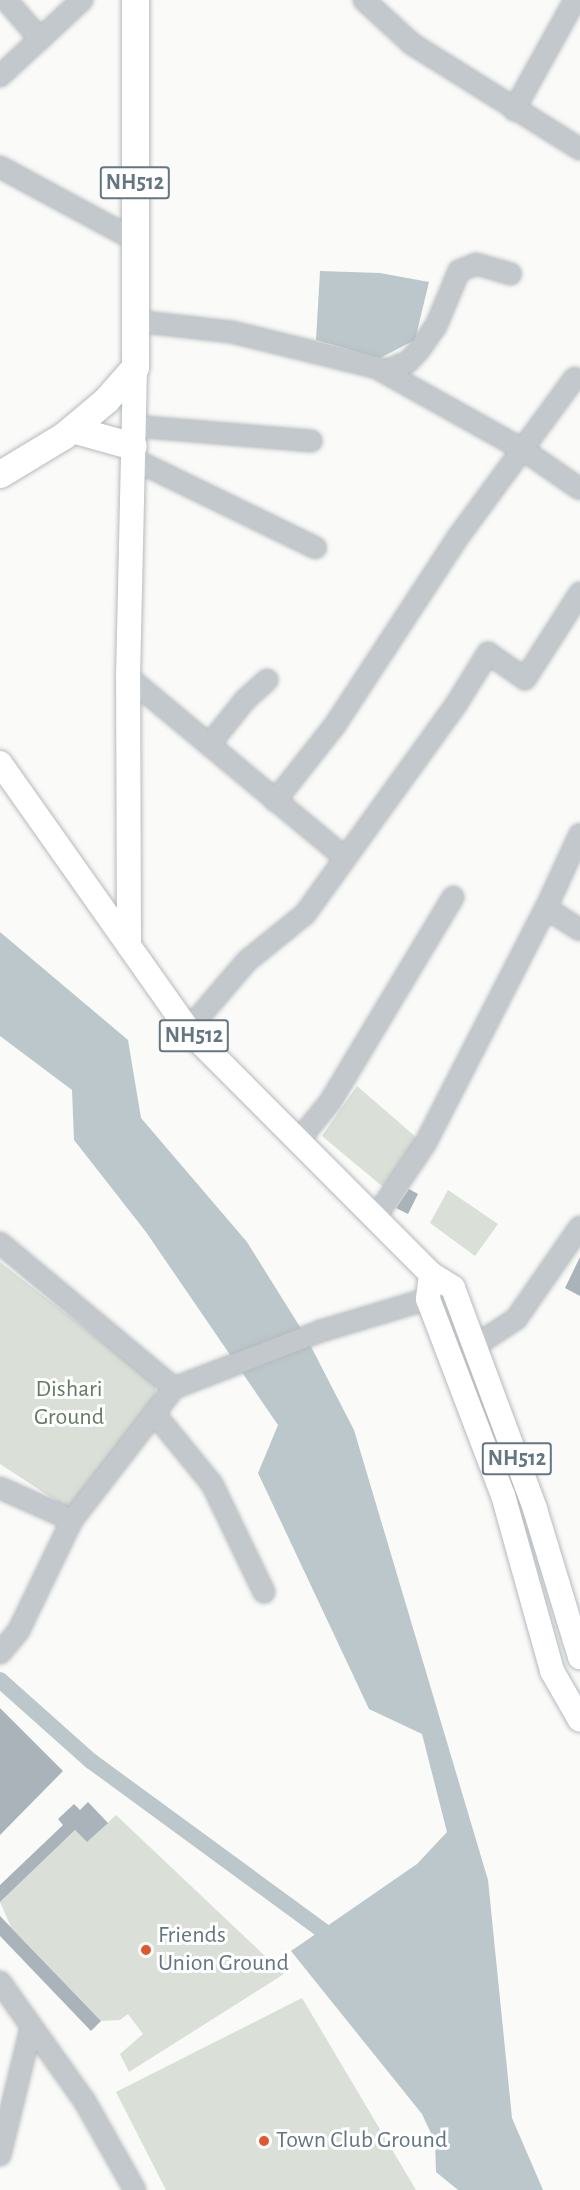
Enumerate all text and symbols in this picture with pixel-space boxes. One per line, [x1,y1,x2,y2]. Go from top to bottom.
road number: NH512 [99,164,171,202]
road number: NH512 [158,1017,230,1055]
park label: Dishari Ground [34,1376,104,1432]
road number: NH512 [481,1440,553,1478]
place label: Friends Union Ground [158,1922,289,1978]
marker: Friends Union Ground [139,1943,153,1957]
place label: Town Club Ground [276,2127,447,2155]
marker: Town Club Ground [257,2134,271,2148]

